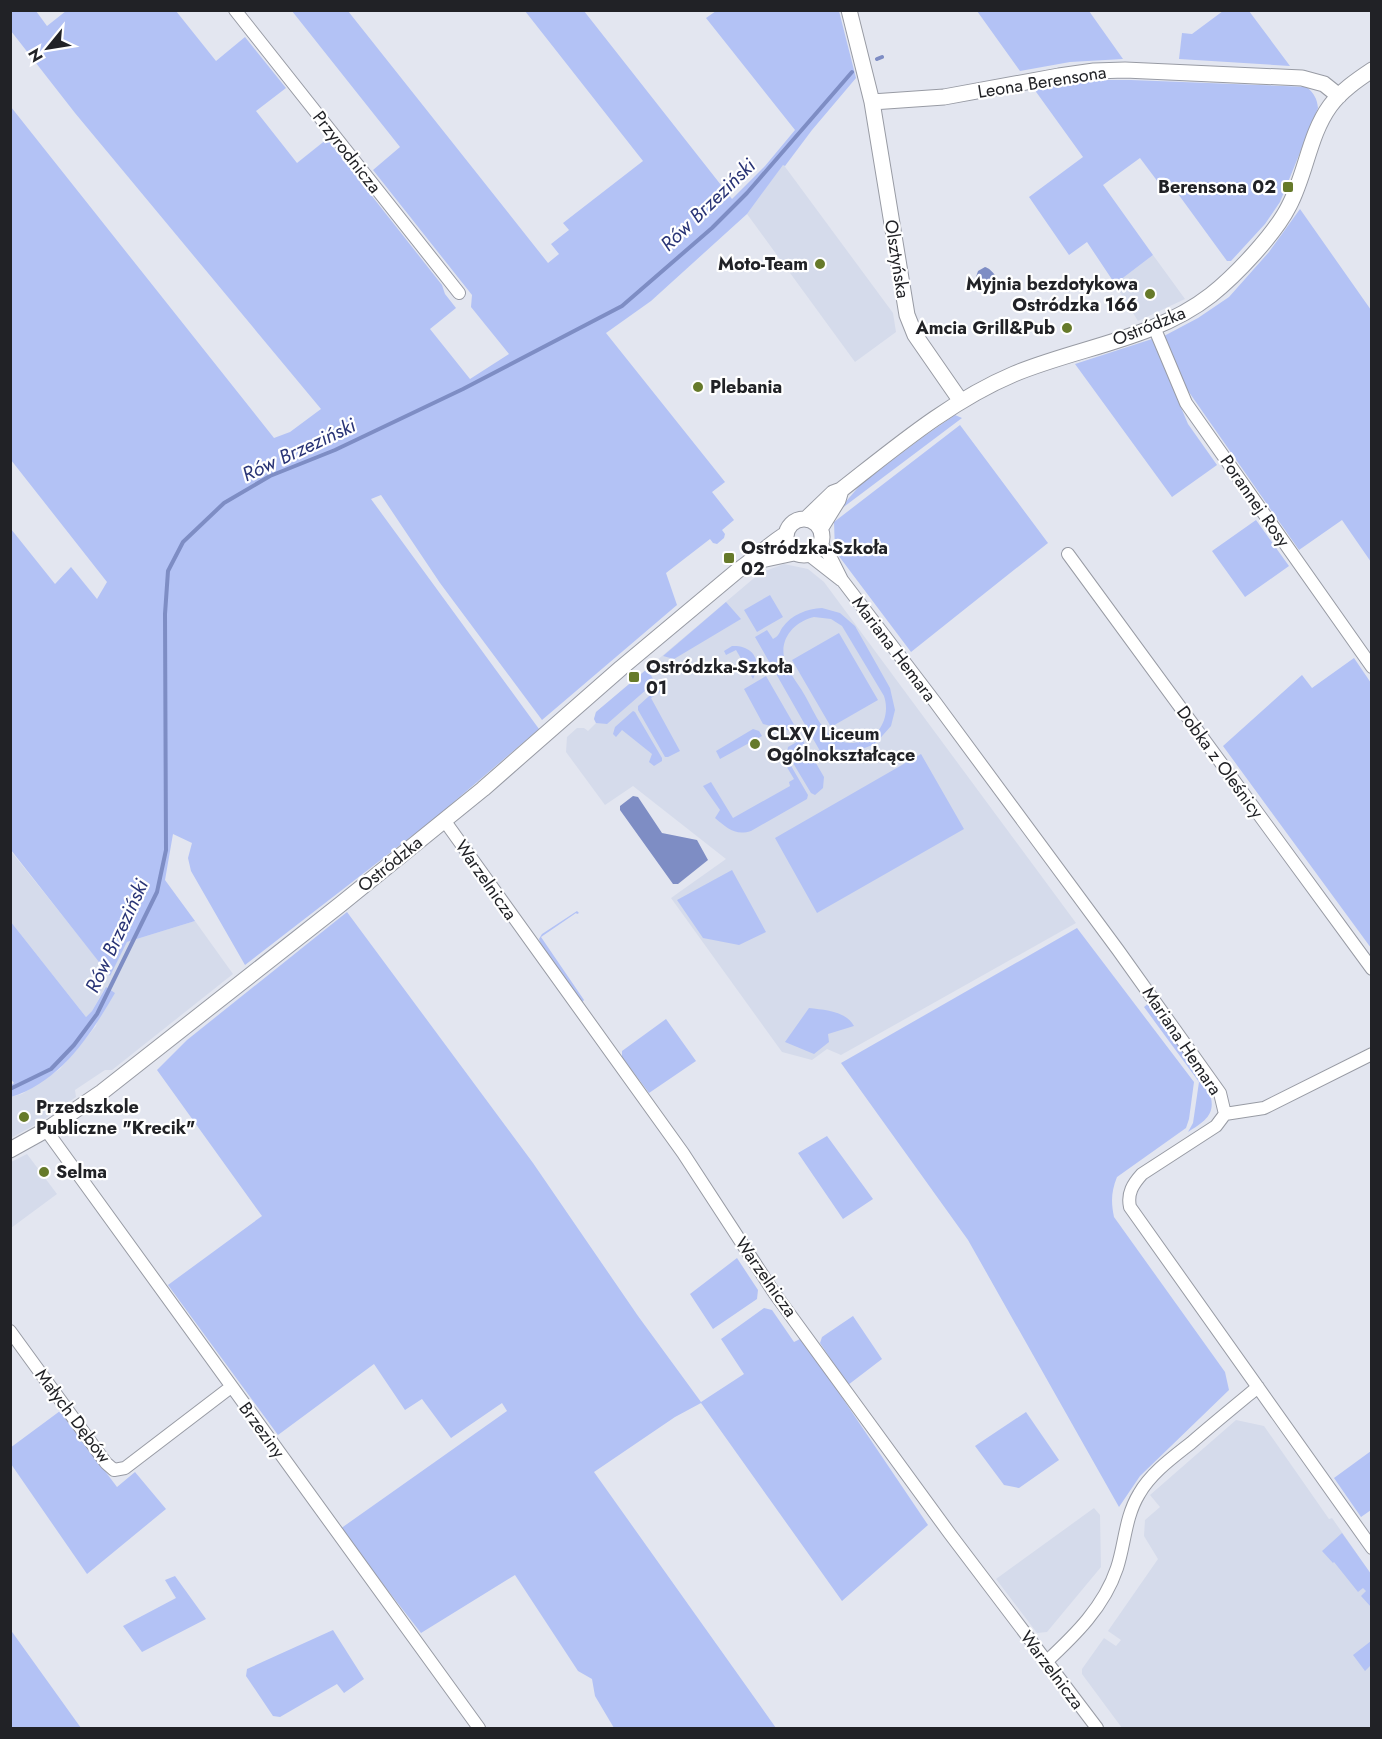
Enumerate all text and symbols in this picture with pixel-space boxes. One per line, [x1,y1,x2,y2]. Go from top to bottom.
north arrow [18,18,78,78]
text: N [22,44,49,67]
street label: Leona Berensona [976,59,1108,105]
street label: Przyrodnicza [306,105,388,199]
water label: Rów Brzeziński [654,151,763,258]
place label: Berensona 02 [1158,174,1276,200]
marker: Berensona 02 [1281,180,1295,194]
street label: Olsztyńska [878,218,916,300]
place label: Moto-Team [718,251,808,277]
marker: Moto-Team [813,257,827,271]
place label: Myjnia bezdotykowa Ostródzka 166 [966,271,1138,318]
marker: Myjnia bezdotykowa Ostródzka 166 [1143,287,1157,301]
street label: Ostródzka [1109,300,1189,352]
place label: Amcia Grill&Pub [914,315,1055,341]
marker: Amcia Grill&Pub [1060,321,1074,335]
place label: Plebania [710,374,782,400]
marker: Plebania [691,380,705,394]
water label: Rów Brzeziński [237,411,361,489]
street label: Porannej Rosy [1214,450,1296,552]
place label: Ostródzka-Szkoła 02 [741,535,888,582]
marker: Ostródzka-Szkoła 02 [722,551,736,565]
street label: Mariana Hemara [846,591,942,707]
place label: Ostródzka-Szkoła 01 [646,654,793,701]
marker: Ostródzka-Szkoła 01 [627,670,641,684]
street label: Dobka z Oleśnicy [1170,700,1270,824]
place label: CLXV Liceum Ogólnokształcące [767,721,915,768]
marker: CLXV Liceum Ogólnokształcące [748,737,762,751]
street label: Ostródzka [352,830,428,898]
street label: Warzelnicza [449,835,523,925]
water label: Rów Brzeziński [78,874,156,998]
street label: Mariana Hemara [1136,982,1228,1100]
place label: Przedszkole Publiczne "Krecik" [36,1094,195,1141]
marker: Przedszkole Publiczne "Krecik" [17,1110,31,1124]
place label: Selma [56,1159,107,1185]
marker: Selma [37,1165,51,1179]
street label: Warzelnicza [729,1232,803,1322]
street label: Małych Dębów [29,1363,118,1469]
street label: Brzeziny [233,1396,291,1464]
street label: Warzelnicza [1014,1625,1090,1715]

